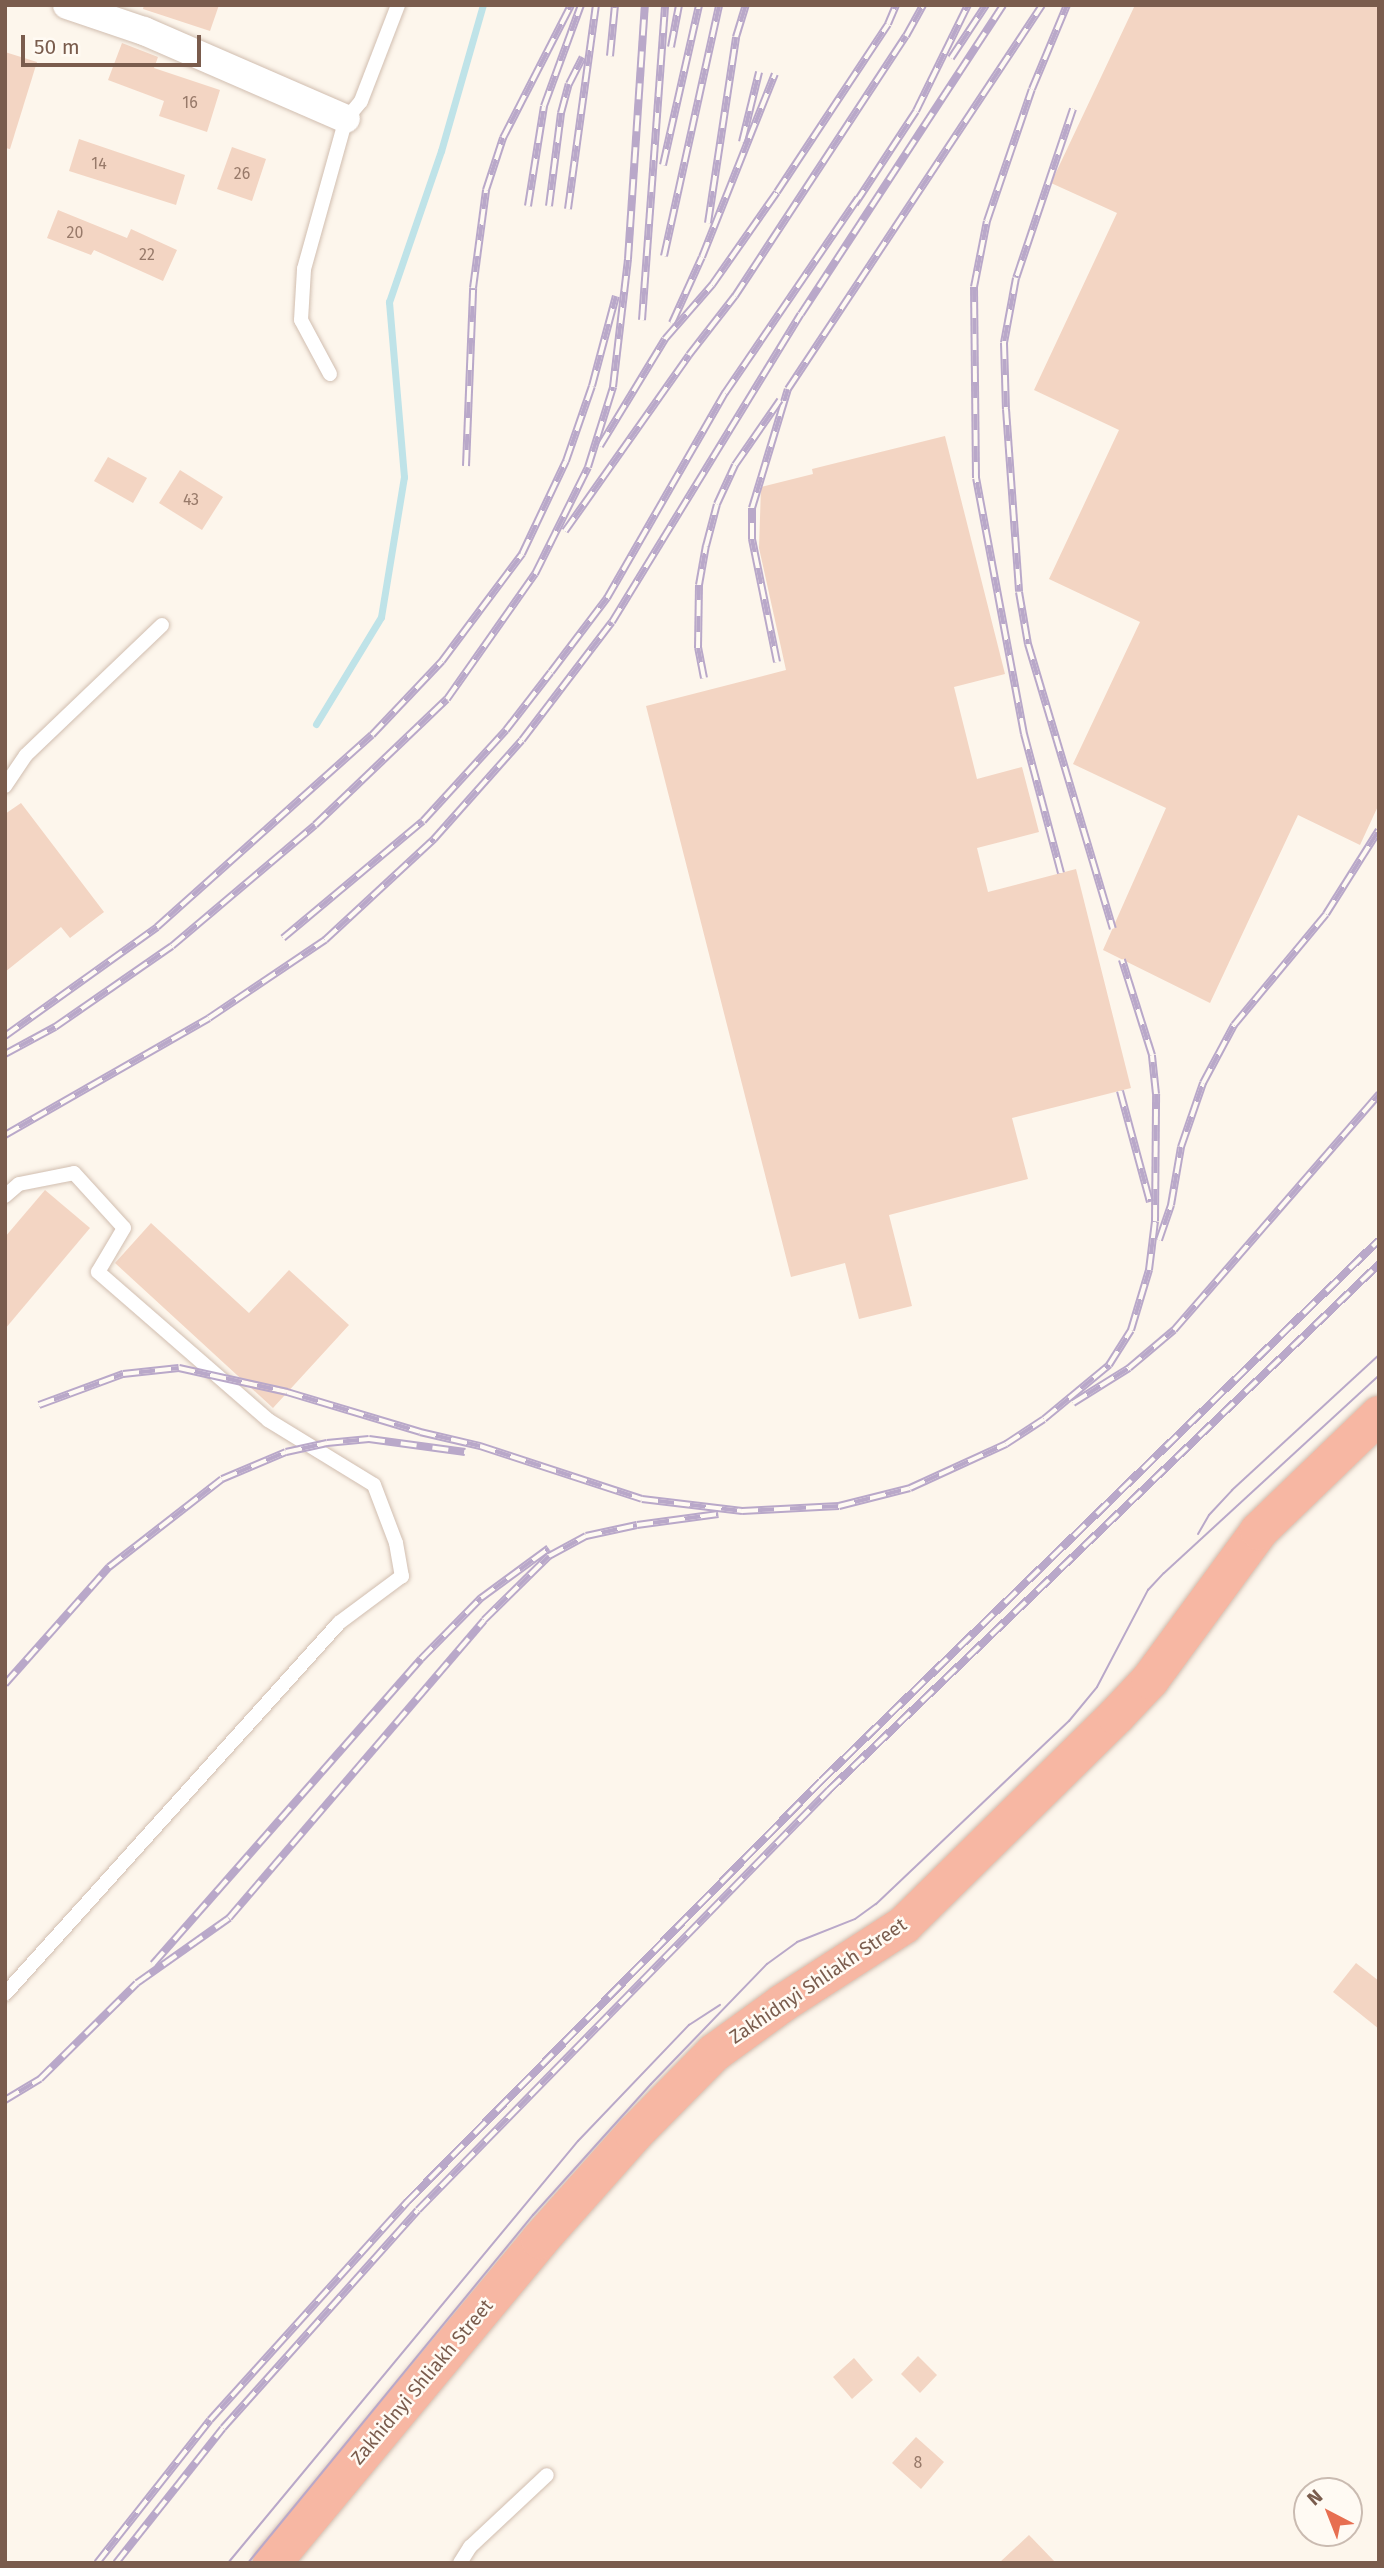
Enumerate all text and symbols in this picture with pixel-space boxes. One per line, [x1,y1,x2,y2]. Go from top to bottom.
scale bar [24,21,205,65]
text: 50 m [34,34,80,60]
house number: 16 [182,93,198,113]
house number: 14 [91,154,107,174]
house number: 26 [234,164,250,184]
house number: 20 [67,223,83,243]
house number: 22 [139,245,155,265]
house number: 43 [183,490,199,510]
street label: Zakhidnyi Shliakh Street [725,1913,911,2049]
street label: Zakhidnyi Shliakh Street [346,2295,498,2469]
house number: 8 [914,2453,922,2473]
north arrow [1293,2477,1363,2547]
text: N [1303,2485,1327,2510]

